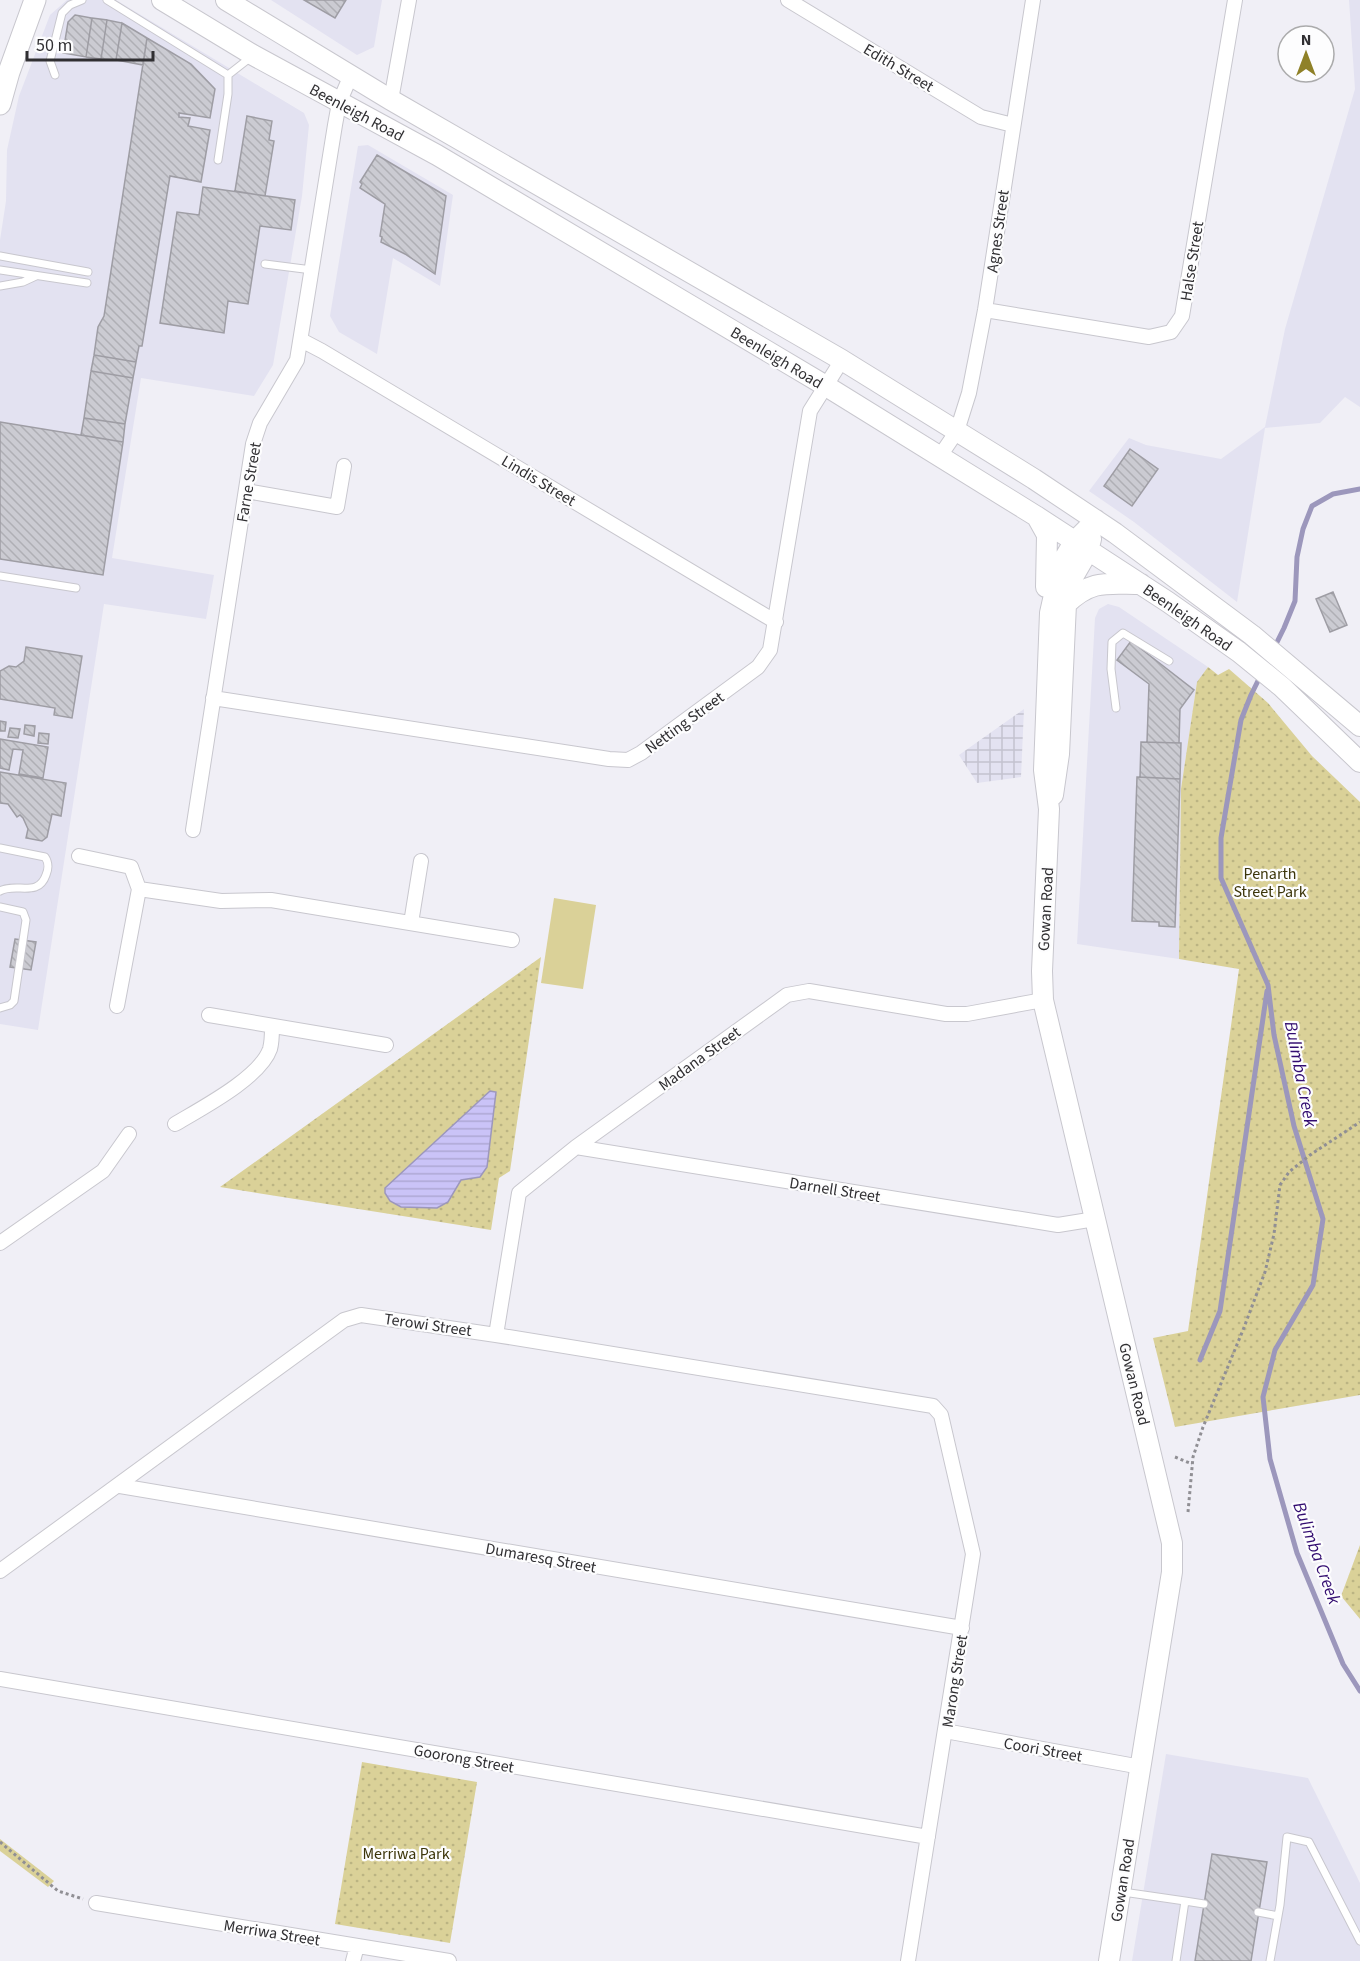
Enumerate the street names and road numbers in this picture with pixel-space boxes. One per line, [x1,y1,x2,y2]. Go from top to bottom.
street label: Edith Street [859,38,938,98]
street label: Beenleigh Road [305,79,408,147]
street label: Agnes Street [981,188,1015,274]
street label: Halse Street [1175,219,1209,303]
street label: Beenleigh Road [726,322,827,394]
street label: Farne Street [231,440,267,524]
street label: Lindis Street [497,450,580,512]
street label: Beenleigh Road [1138,579,1236,657]
street label: Netting Street [641,686,729,759]
street label: Gowan Road [1033,866,1059,952]
street label: Madana Street [654,1021,746,1096]
street label: Darnell Street [788,1172,882,1208]
street label: Terowi Street [383,1308,474,1342]
street label: Gowan Road [1113,1341,1155,1428]
street label: Dumaresq Street [484,1537,598,1579]
street label: Marong Street [937,1633,973,1729]
street label: Coori Street [1002,1732,1084,1768]
street label: Goorong Street [412,1739,516,1779]
street label: Gowan Road [1106,1837,1140,1923]
street label: Merriwa Street [222,1915,322,1952]

